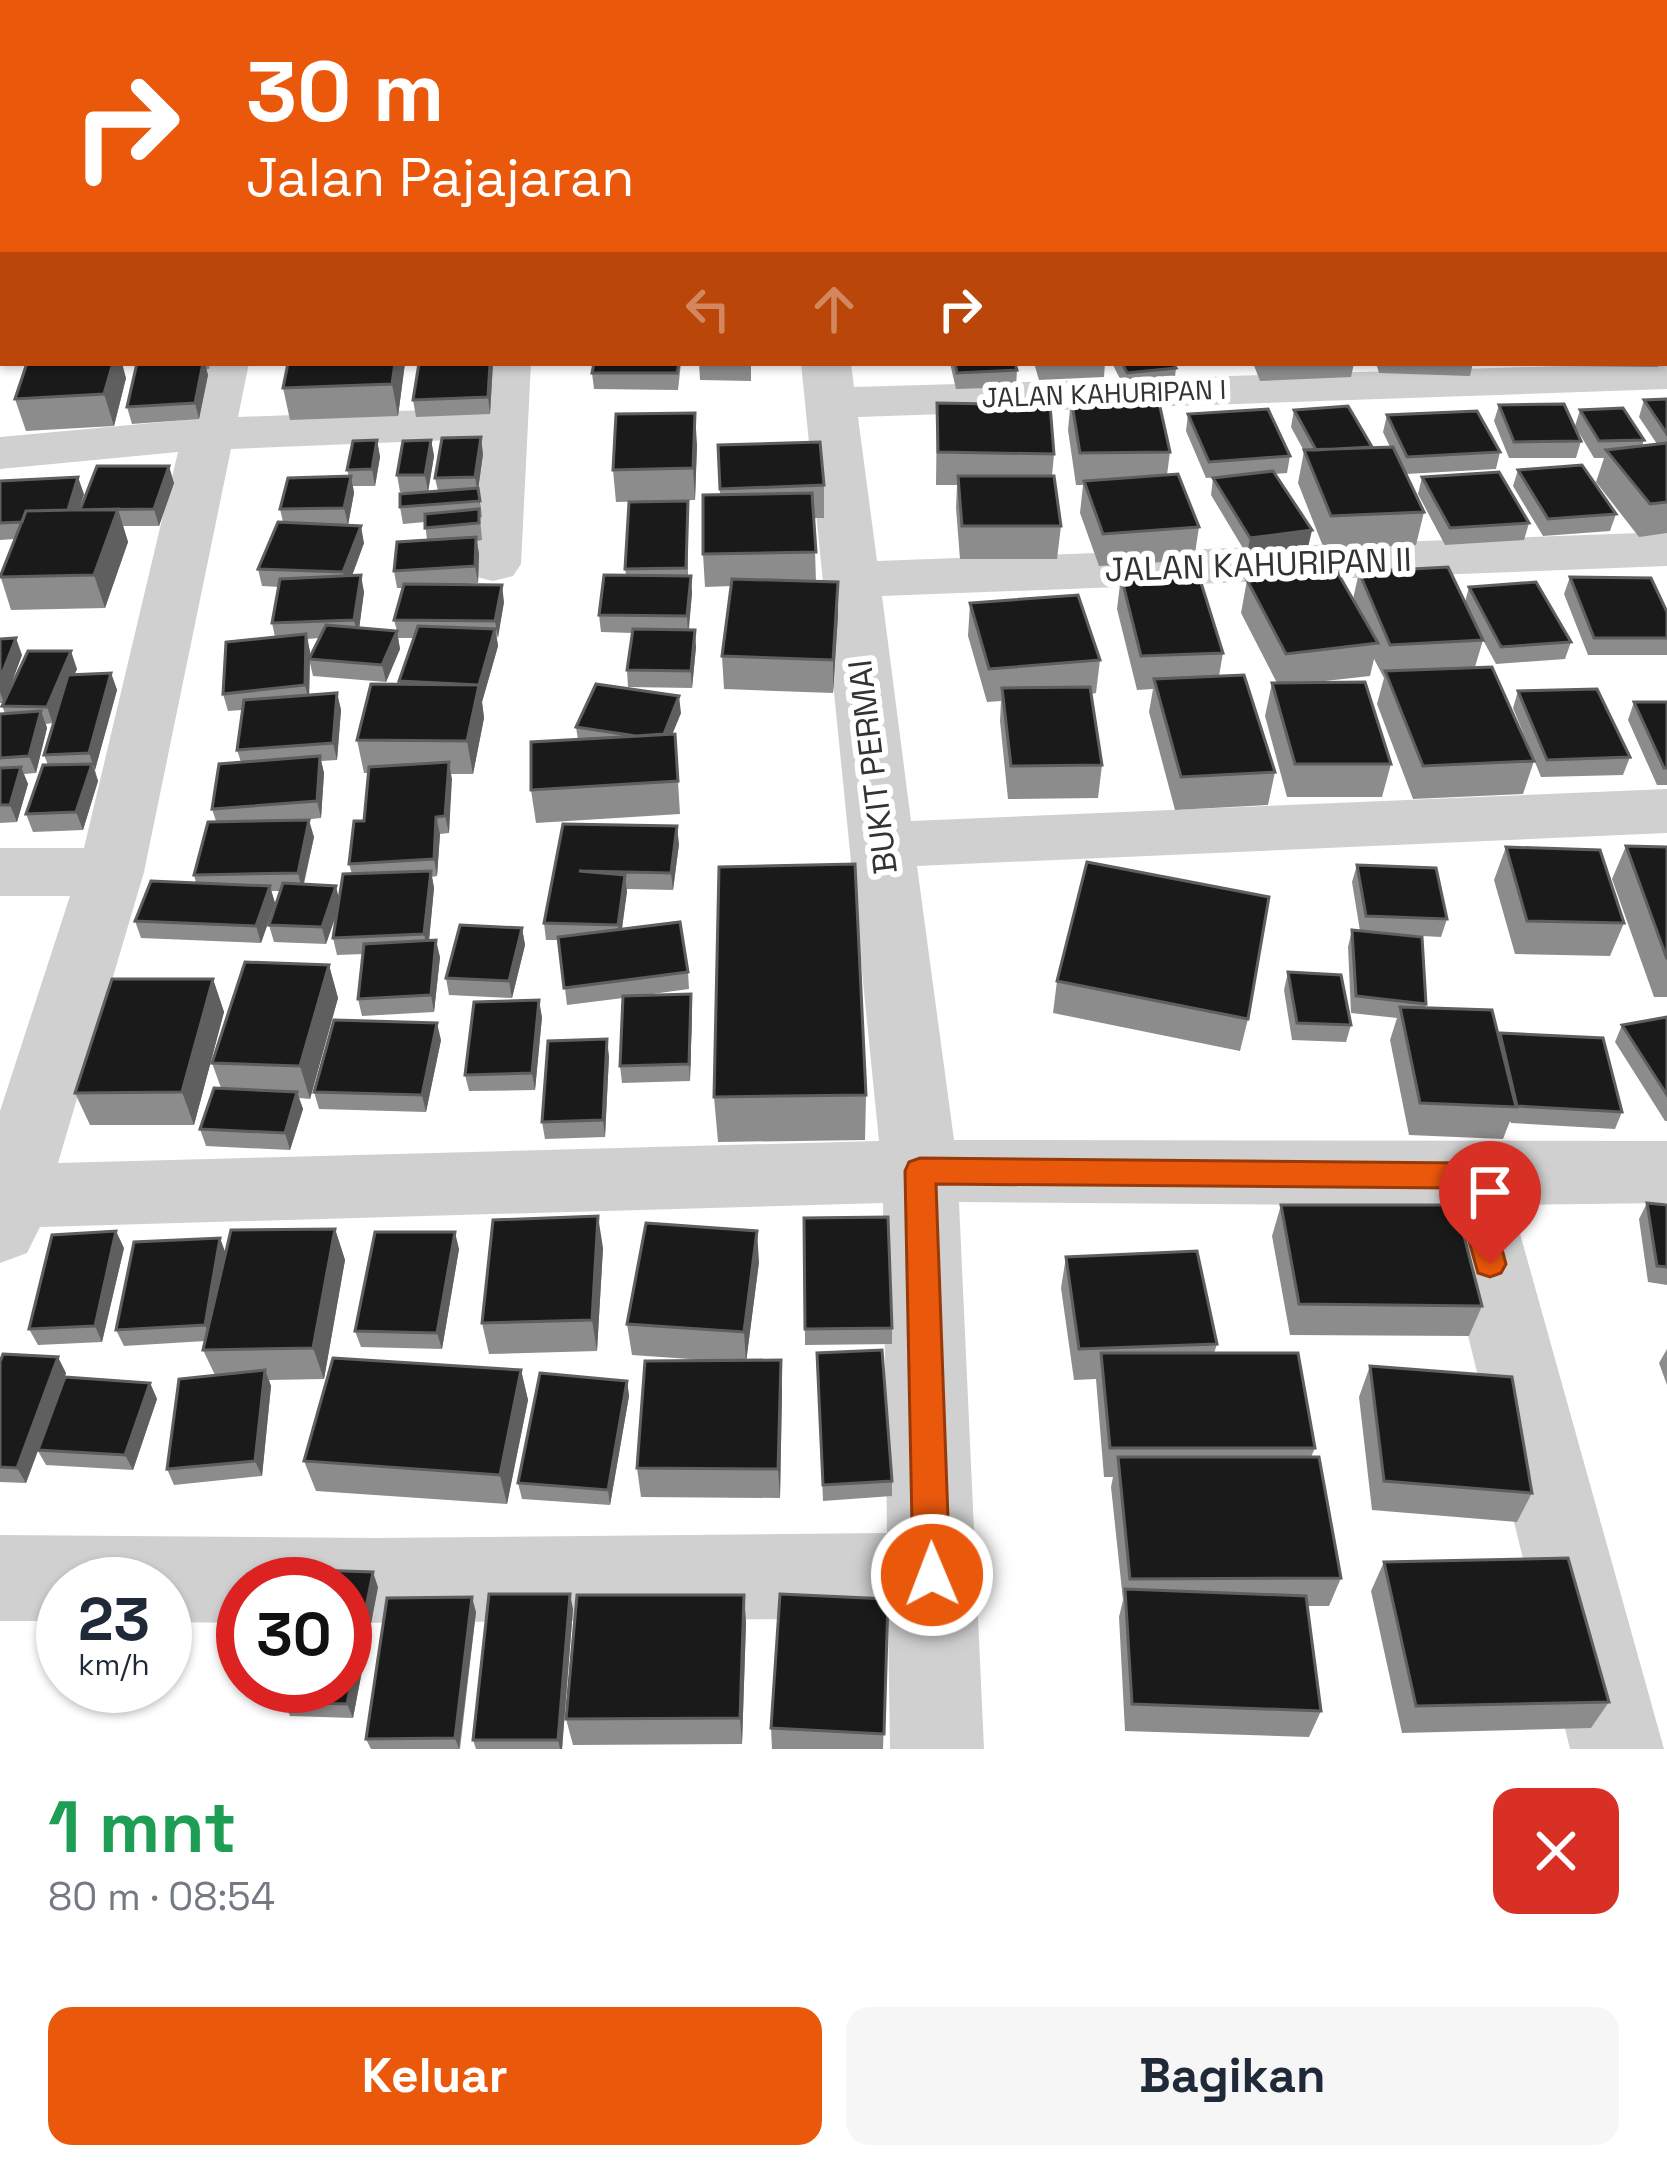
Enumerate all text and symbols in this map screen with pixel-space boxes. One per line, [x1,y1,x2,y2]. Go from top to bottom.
text: 30 m [246,38,445,146]
icon: right [48,48,204,204]
text: Jalan Pajajaran [246,143,634,212]
icon: left [675,276,741,342]
icon: ahead [801,276,867,342]
icon: right [927,276,993,342]
street label: JALAN KAHURIPAN I [981,372,1227,415]
street label: JALAN KAHURIPAN II [1104,539,1412,591]
street label: BUKIT PERMAI [839,657,907,876]
pin [1439,1141,1541,1264]
icon: arrive [1457,1159,1523,1225]
position arrow [869,1512,995,1638]
speed limit sign: 30 [216,1557,372,1713]
text: 23 [78,1581,150,1658]
text: km/h [78,1645,150,1684]
text: 1 mnt [48,1781,237,1873]
button: close [1493,1788,1619,1914]
text: 80 m · 08:54 [48,1872,275,1921]
button: Keluar [48,2007,822,2145]
button: Bagikan [846,2007,1619,2145]

